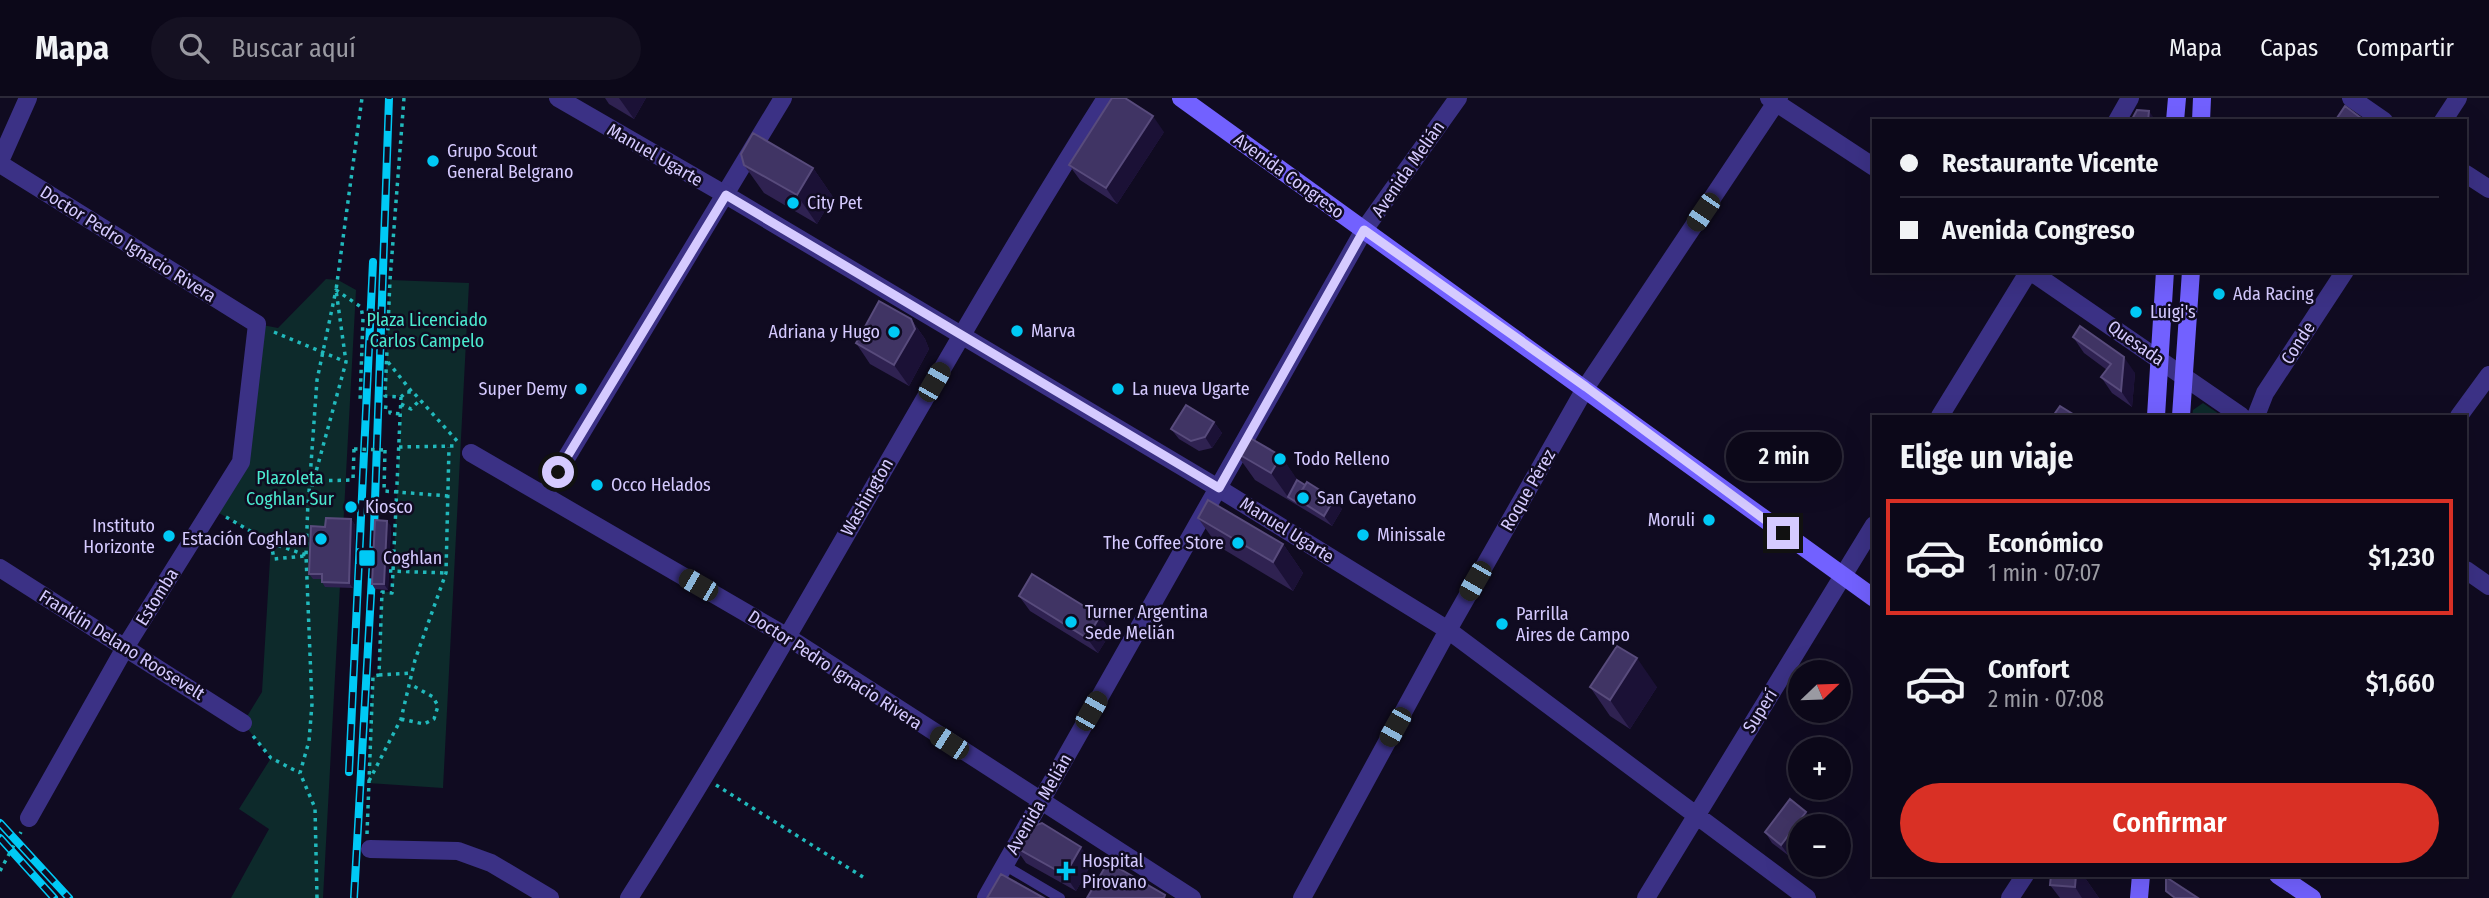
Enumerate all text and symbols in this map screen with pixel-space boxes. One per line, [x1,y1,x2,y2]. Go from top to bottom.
search box [151,17,641,80]
text: Mapa [35,28,109,68]
icon: search [175,29,213,67]
text: Buscar aquí [231,33,356,64]
text: Mapa [2169,34,2222,62]
text: Capas [2260,34,2318,62]
text: Compartir [2356,34,2454,62]
street label: Avenida Melián [1367,117,1449,221]
street label: Manuel Ugarte [603,119,707,191]
street label: Avenida Congreso [1230,129,1348,223]
place label: Grupo Scout General Belgrano [447,140,573,183]
text: Restaurante Vicente [1942,148,2159,179]
marker: Grupo Scout General Belgrano [425,153,441,169]
street label: Doctor Pedro Ignacio Rivera [36,181,220,307]
car [1683,189,1724,235]
place label: City Pet [807,192,863,214]
marker: City Pet [785,195,801,211]
text: Avenida Congreso [1942,215,2135,246]
place label: Ada Racing [2233,283,2314,305]
marker: Ada Racing [2211,286,2227,302]
place label: Luigi's [2150,301,2196,323]
marker: Luigi's [2128,304,2144,320]
park label: Plaza Licenciado Carlos Campelo [366,309,488,352]
street label: Quesada [2103,316,2169,371]
street label: Conde [2276,318,2320,368]
place label: Marva [1031,320,1076,342]
place label: Adriana y Hugo [768,321,880,343]
marker: Marva [1009,323,1025,339]
marker: Adriana y Hugo [886,324,902,340]
car [915,359,954,405]
place label: Super Demy [479,378,567,400]
place label: La nueva Ugarte [1132,378,1250,400]
marker: Super Demy [573,381,589,397]
marker: La nueva Ugarte [1110,381,1126,397]
callout: 2 min [1725,432,1841,480]
text: Elige un viaje [1900,438,2073,476]
text: 2 min [1758,442,1810,470]
street label: Roque Pérez [1496,445,1560,535]
place label: Todo Relleno [1294,448,1390,470]
marker: Todo Relleno [1272,451,1288,467]
street label: Washington [836,454,898,540]
route start [542,456,574,488]
park label: Plazoleta Coghlan Sur [246,467,335,510]
place label: Occo Helados [611,474,711,496]
marker: Occo Helados [589,477,605,493]
place label: San Cayetano [1317,487,1416,509]
marker: San Cayetano [1295,490,1311,506]
street label: Manuel Ugarte [1236,492,1338,568]
place label: Kiosco [365,496,413,518]
marker: Kiosco [343,499,359,515]
place label: Moruli [1648,509,1695,531]
marker: Moruli [1701,512,1717,528]
place label: Instituto Horizonte [83,515,155,558]
route end [1767,517,1799,549]
place label: Minissale [1377,524,1446,546]
icon: car [1904,526,1967,589]
marker: Minissale [1355,527,1371,543]
marker: Instituto Horizonte [161,528,177,544]
place label: Estación Coghlan [182,528,307,550]
text: Económico [1988,528,2103,559]
marker: Estación Coghlan [313,531,329,547]
place label: The Coffee Store [1103,532,1224,554]
marker: The Coffee Store [1230,535,1246,551]
text: $1,230 [2368,542,2435,573]
place label: Coghlan [383,547,442,569]
marker: Coghlan [357,548,377,568]
car [1456,558,1495,604]
text: 1 min · 07:07 [1988,559,2100,587]
street label: Estomba [131,564,183,630]
car [675,565,722,605]
street label: Franklin Delano Roosevelt [35,585,209,705]
place label: Turner Argentina Sede Melián [1085,601,1208,644]
place label: Parrilla Aires de Campo [1516,603,1630,646]
street label: Doctor Pedro Ignacio Rivera [744,605,926,735]
marker: Turner Argentina Sede Melián [1063,614,1079,630]
marker: Parrilla Aires de Campo [1494,616,1510,632]
icon: car [1904,652,1967,715]
text: Confort [1988,654,2069,685]
north arrow [1788,660,1852,723]
map controls [1788,660,1851,877]
text: $1,660 [2366,668,2435,699]
street label: Superí [1738,685,1782,737]
text: 2 min · 07:08 [1988,685,2104,713]
car [1072,688,1111,734]
car [1376,704,1415,750]
car [926,723,973,763]
button: + [1788,737,1851,800]
street label: Avenida Melián [1001,750,1077,858]
button: Confirmar [1900,783,2439,863]
button: − [1788,814,1851,877]
place label: Hospital Pirovano [1082,850,1147,893]
marker: Hospital Pirovano [1056,861,1076,881]

